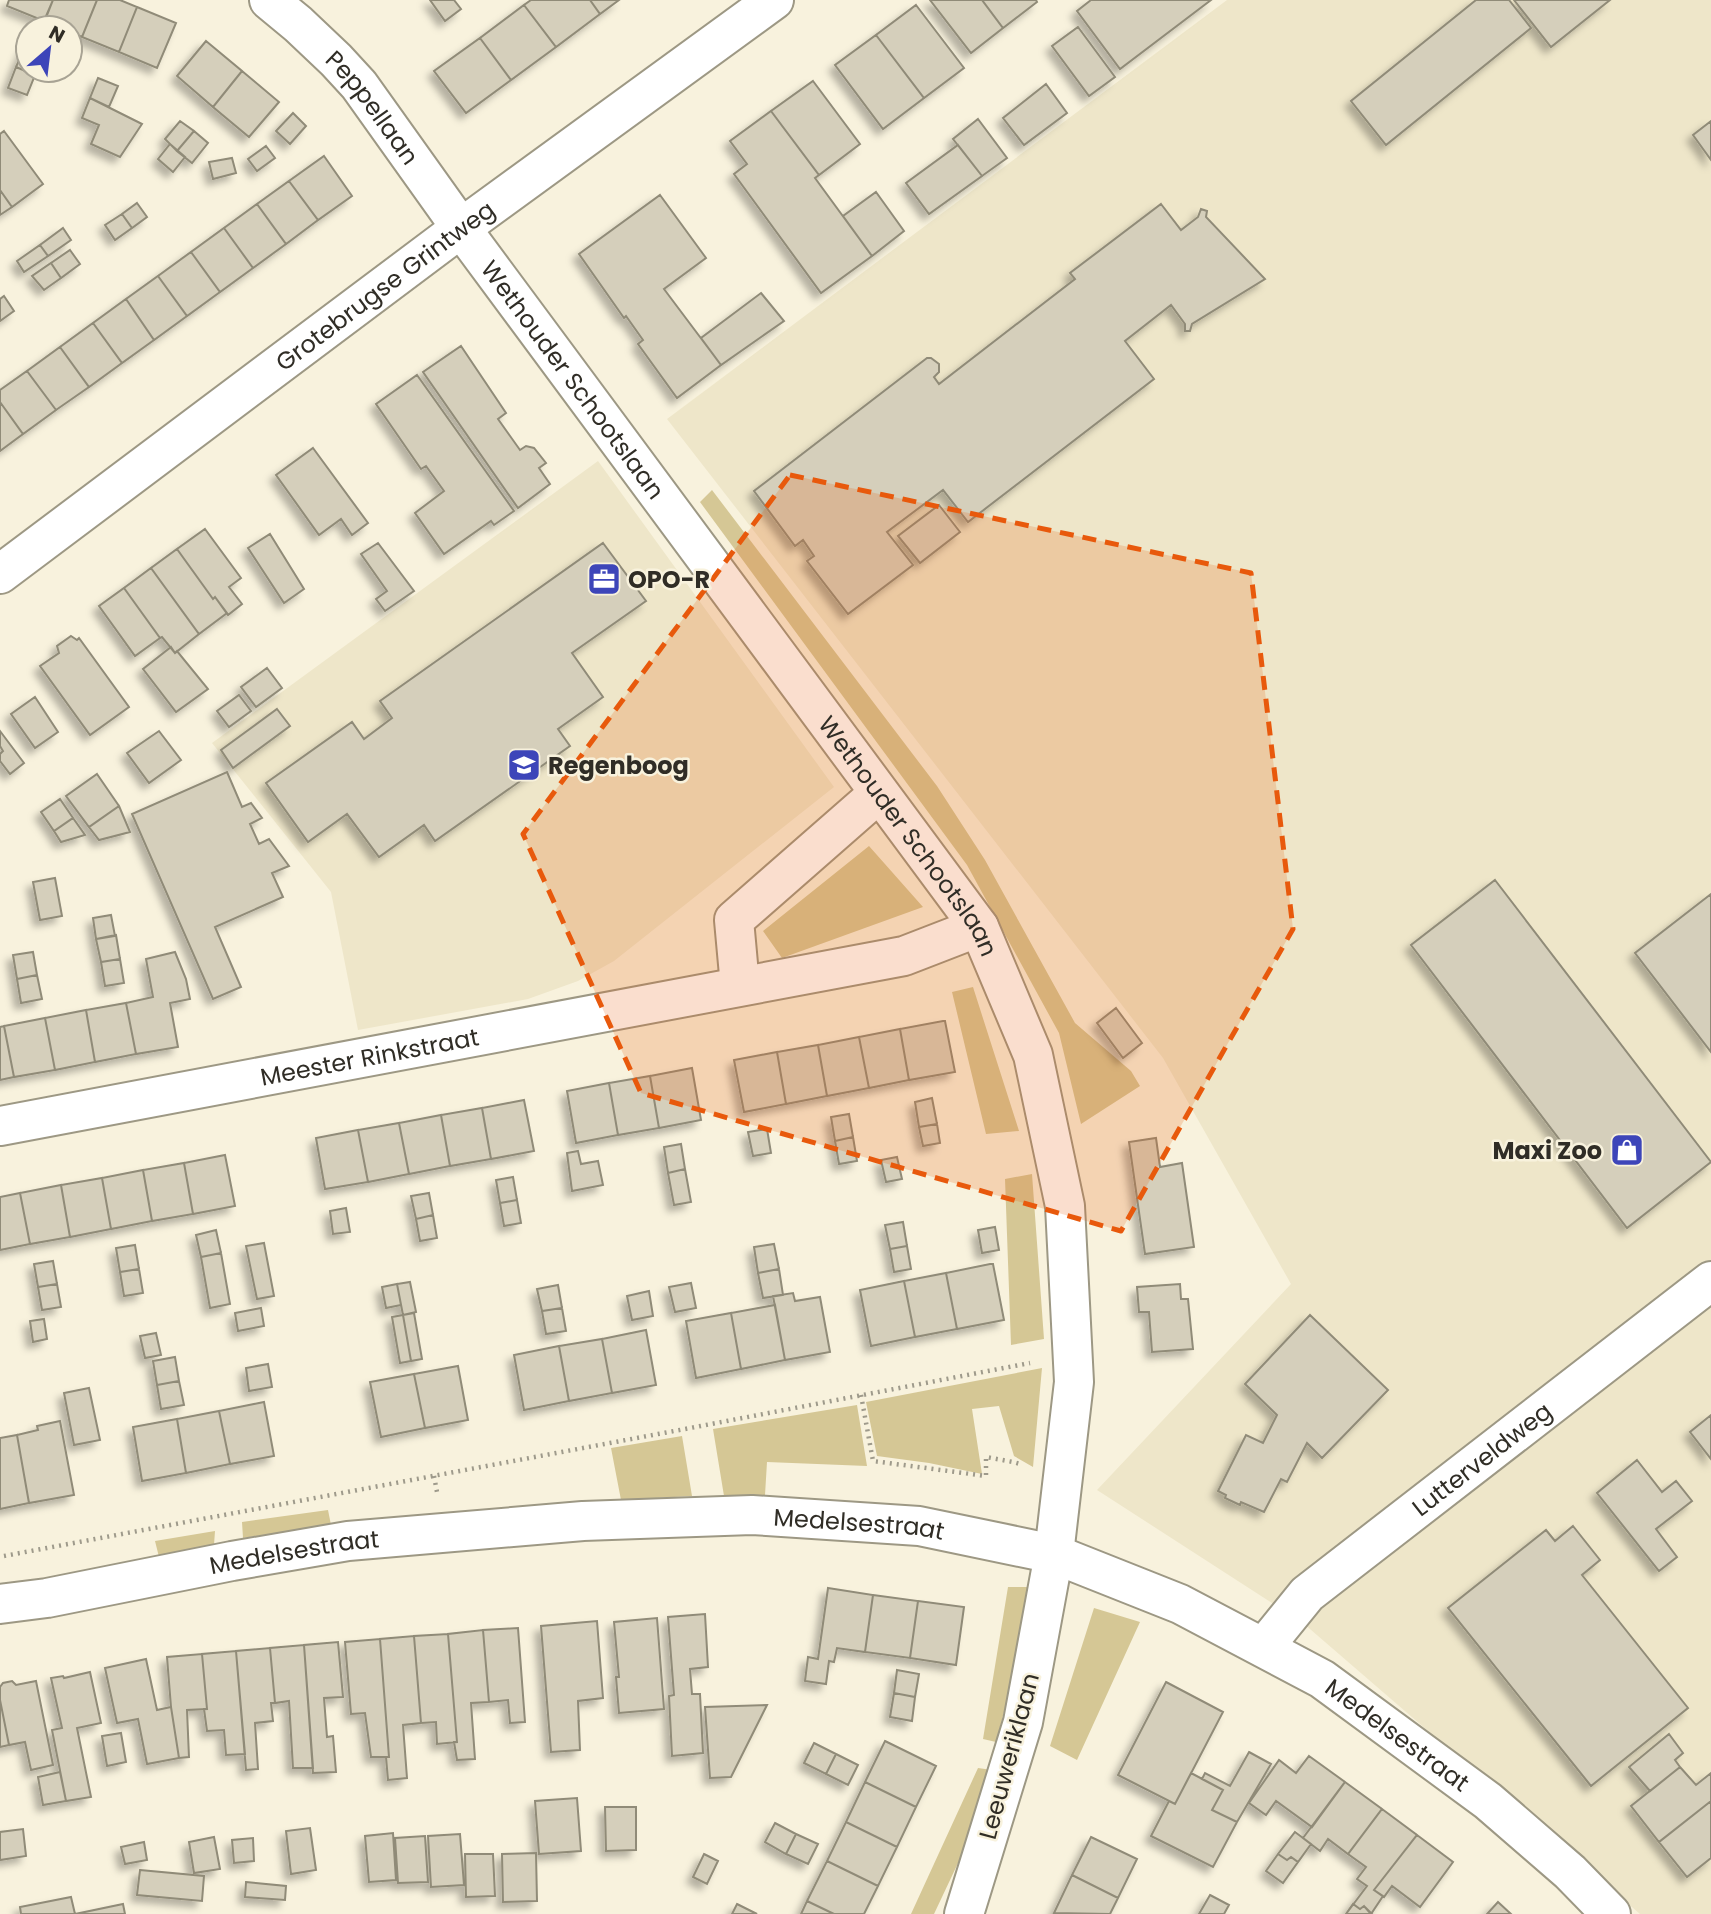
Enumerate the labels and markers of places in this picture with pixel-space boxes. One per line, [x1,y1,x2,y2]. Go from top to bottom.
office icon: OPO-R [585,560,623,598]
place label: OPO-R [628,563,710,596]
school or university icon: Regenboog [505,746,543,784]
place label: Regenboog [548,749,689,782]
shop icon: Maxi Zoo [1608,1131,1646,1169]
place label: Maxi Zoo [1493,1134,1602,1167]

